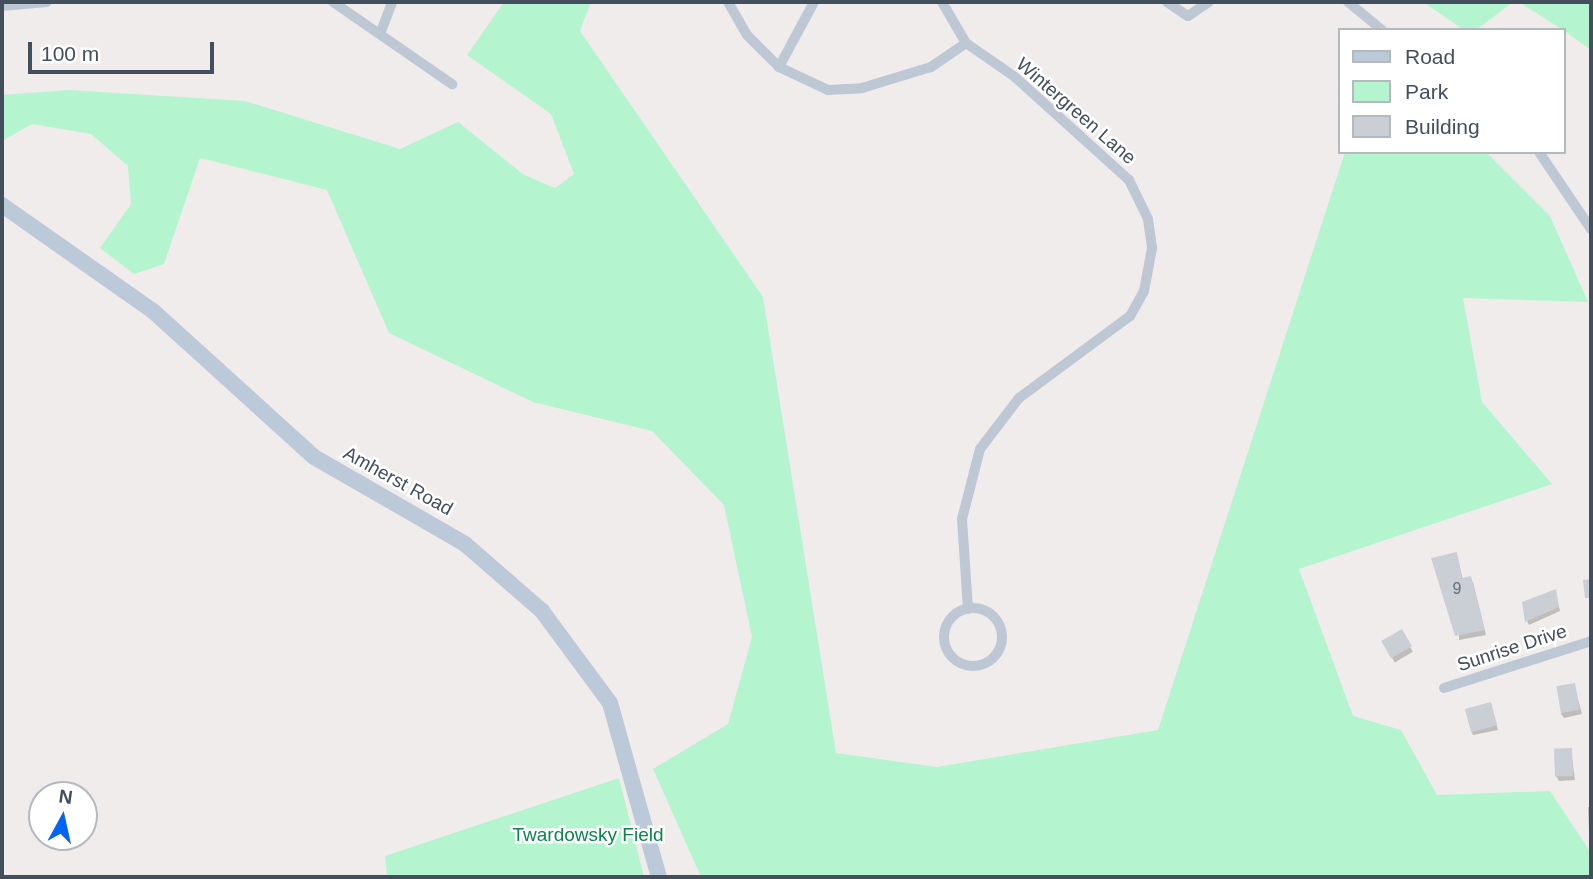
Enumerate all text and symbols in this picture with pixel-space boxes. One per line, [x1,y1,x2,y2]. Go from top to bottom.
scale bar [32,28,217,72]
legend [1338,28,1565,154]
text: 100 m [41,42,99,65]
text: Road [1405,45,1455,68]
street label: Wintergreen Lane [1012,53,1140,169]
text: Park [1405,80,1448,103]
text: Building [1405,115,1480,138]
street label: Amherst Road [339,442,457,520]
house number: 9 [1453,579,1461,599]
street label: Sunrise Drive [1454,620,1570,676]
north arrow [28,781,98,851]
text: N [57,785,74,808]
park label: Twardowsky Field [513,824,663,846]

